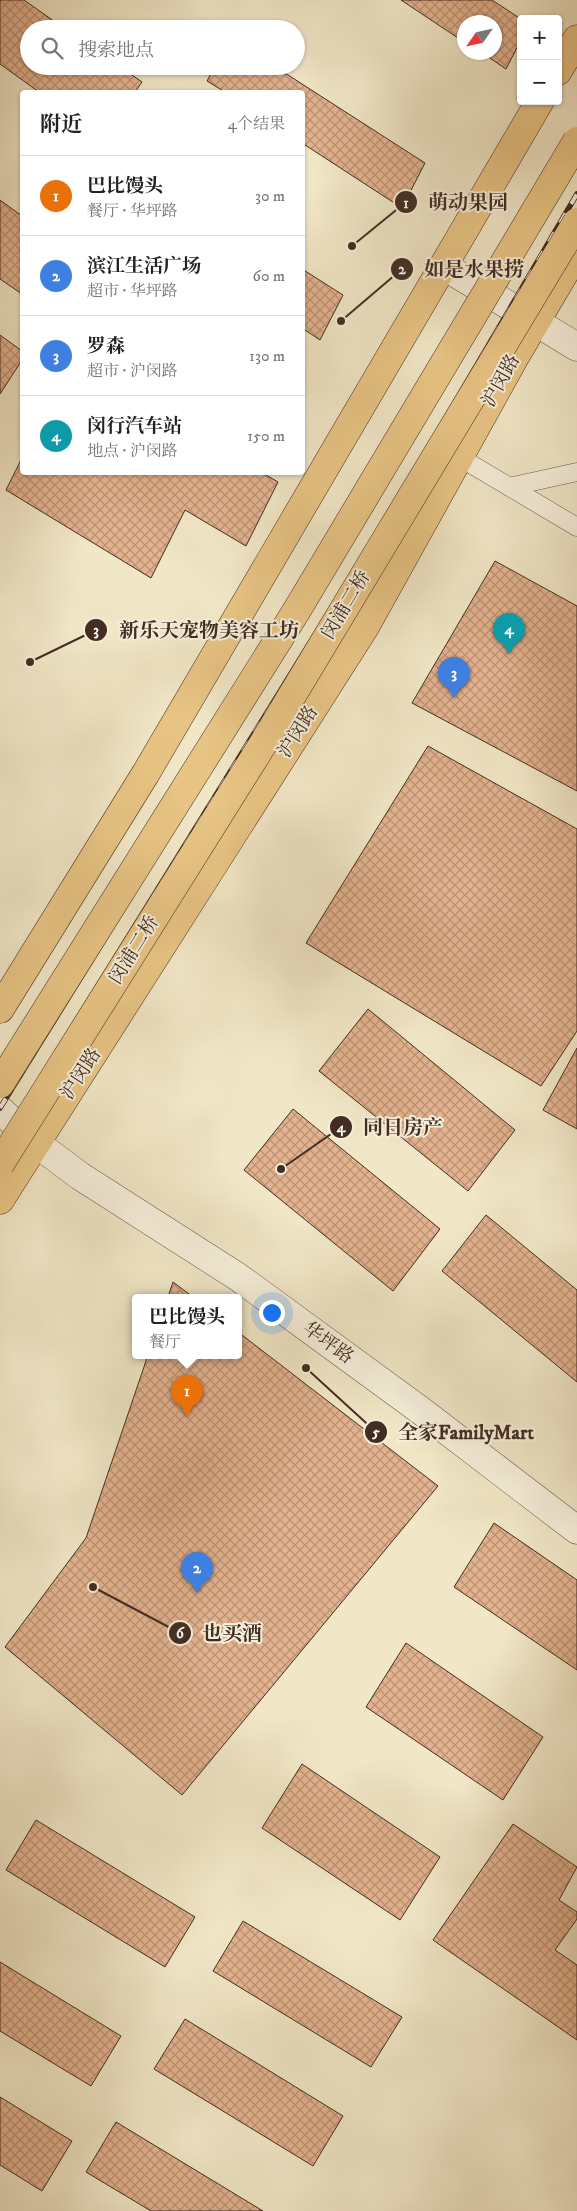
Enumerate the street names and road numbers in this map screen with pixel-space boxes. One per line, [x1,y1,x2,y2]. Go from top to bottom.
street label: 沪闵路 [477,350,525,412]
street label: 闵浦二桥 [317,566,375,644]
street label: 沪闵路 [273,702,323,762]
street label: 闵浦二桥 [104,912,164,988]
street label: 沪闵路 [56,1044,106,1104]
street label: 华坪路 [298,1317,358,1369]

